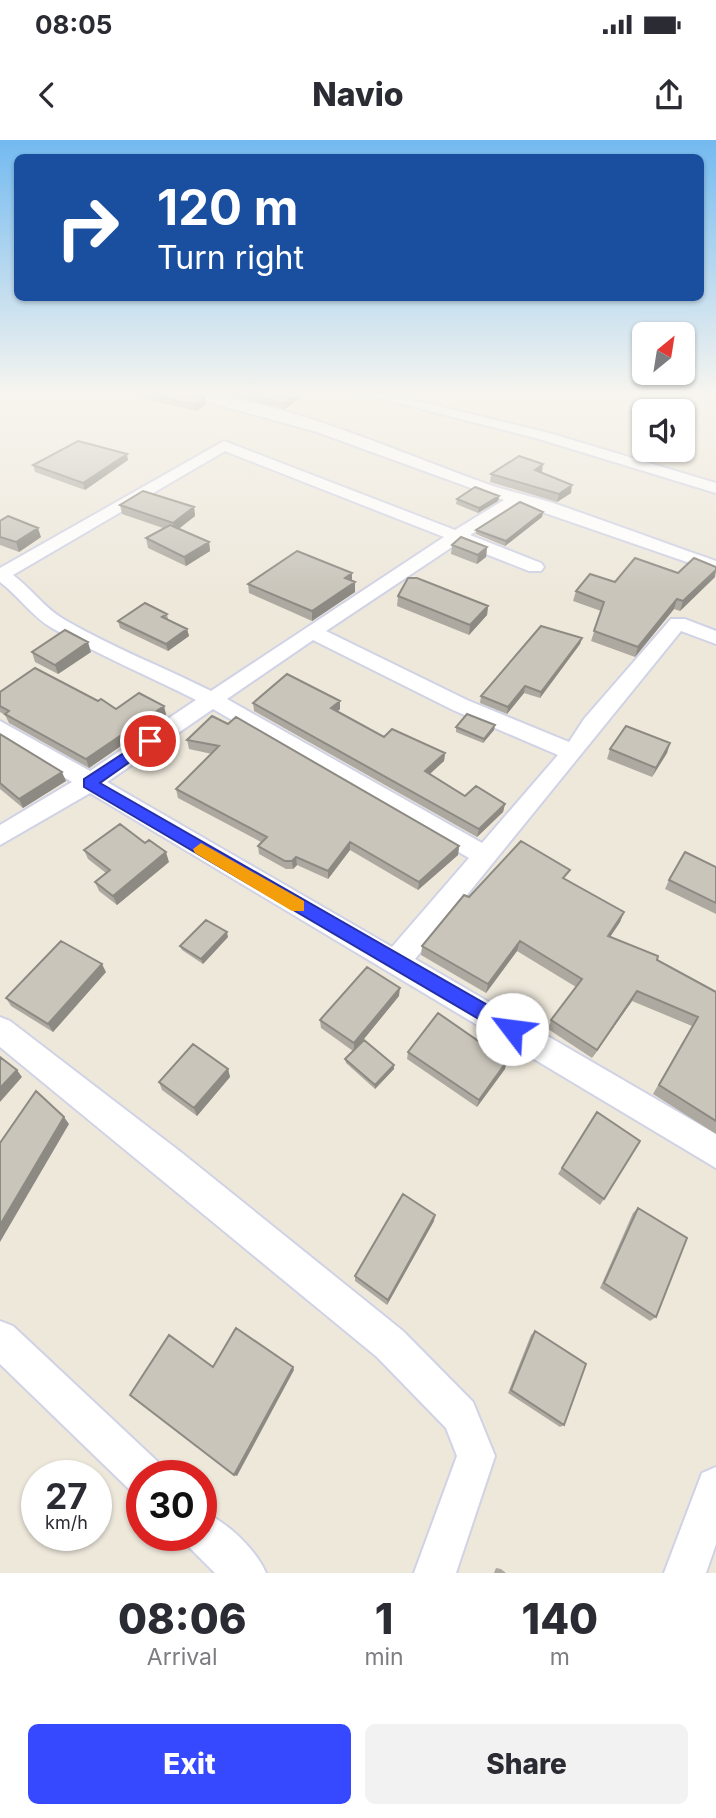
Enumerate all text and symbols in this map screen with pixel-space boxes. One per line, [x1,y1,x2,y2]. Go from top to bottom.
text: 08:05 [35,9,112,40]
text: Navio [312,75,404,114]
icon: back [28,76,66,114]
icon: share [650,76,688,114]
text: 120 m [157,178,298,237]
icon: right [42,182,133,273]
text: Turn right [157,238,304,277]
north arrow [632,322,695,385]
map controls [632,322,695,462]
button: sound [632,399,695,462]
pin [120,711,180,771]
icon: arrive [131,722,169,760]
position arrow [475,992,549,1066]
speed limit sign: 30 [126,1460,217,1551]
text: 27 [45,1475,88,1517]
text: km/h [45,1512,88,1533]
text: 08:06 [118,1593,247,1644]
text: 1 [375,1593,393,1644]
text: 140 [522,1593,598,1644]
text: Arrival [147,1643,218,1671]
text: min [364,1643,404,1671]
text: m [550,1643,570,1671]
button: Exit [28,1724,351,1804]
button: Share [365,1724,688,1804]

